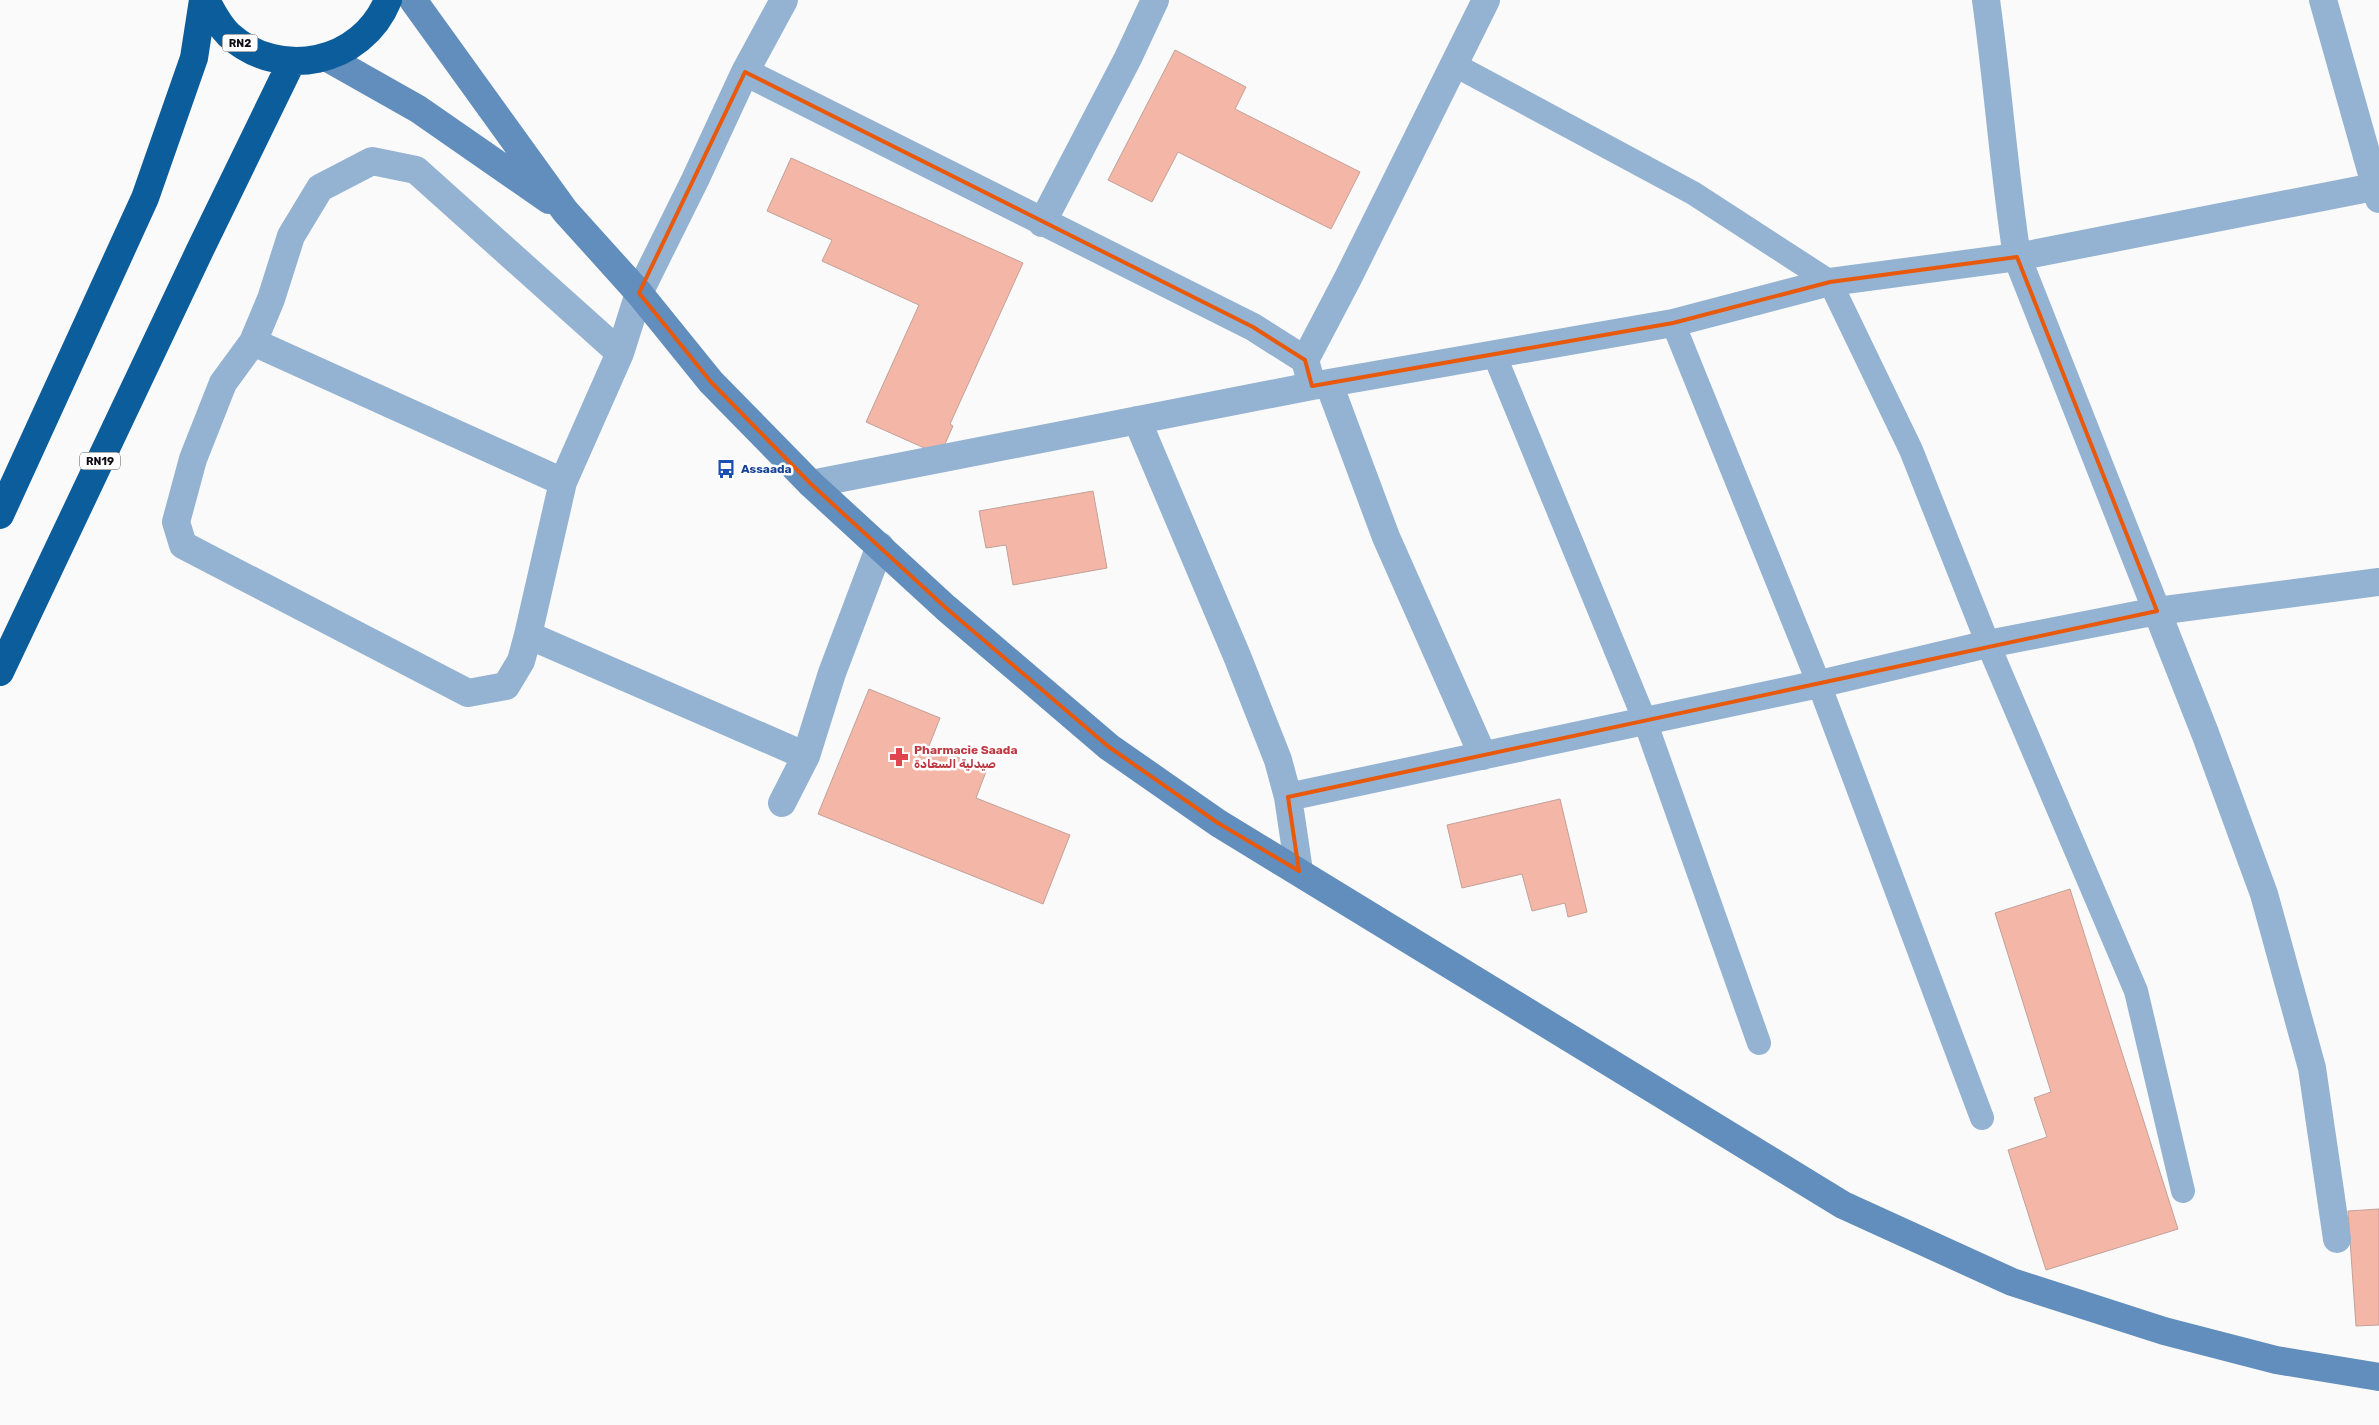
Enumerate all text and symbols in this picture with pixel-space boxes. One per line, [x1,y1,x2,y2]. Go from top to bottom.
road number: RN2 [222,34,258,52]
road number: RN19 [80,452,120,470]
bus stop icon: Assaada [715,458,737,480]
place label: Assaada [741,462,792,476]
place label: Pharmacie Saada صيدلية السعادة [914,743,1017,771]
pharmacy icon: Pharmacie Saada صيدلية السعادة [888,746,910,768]

